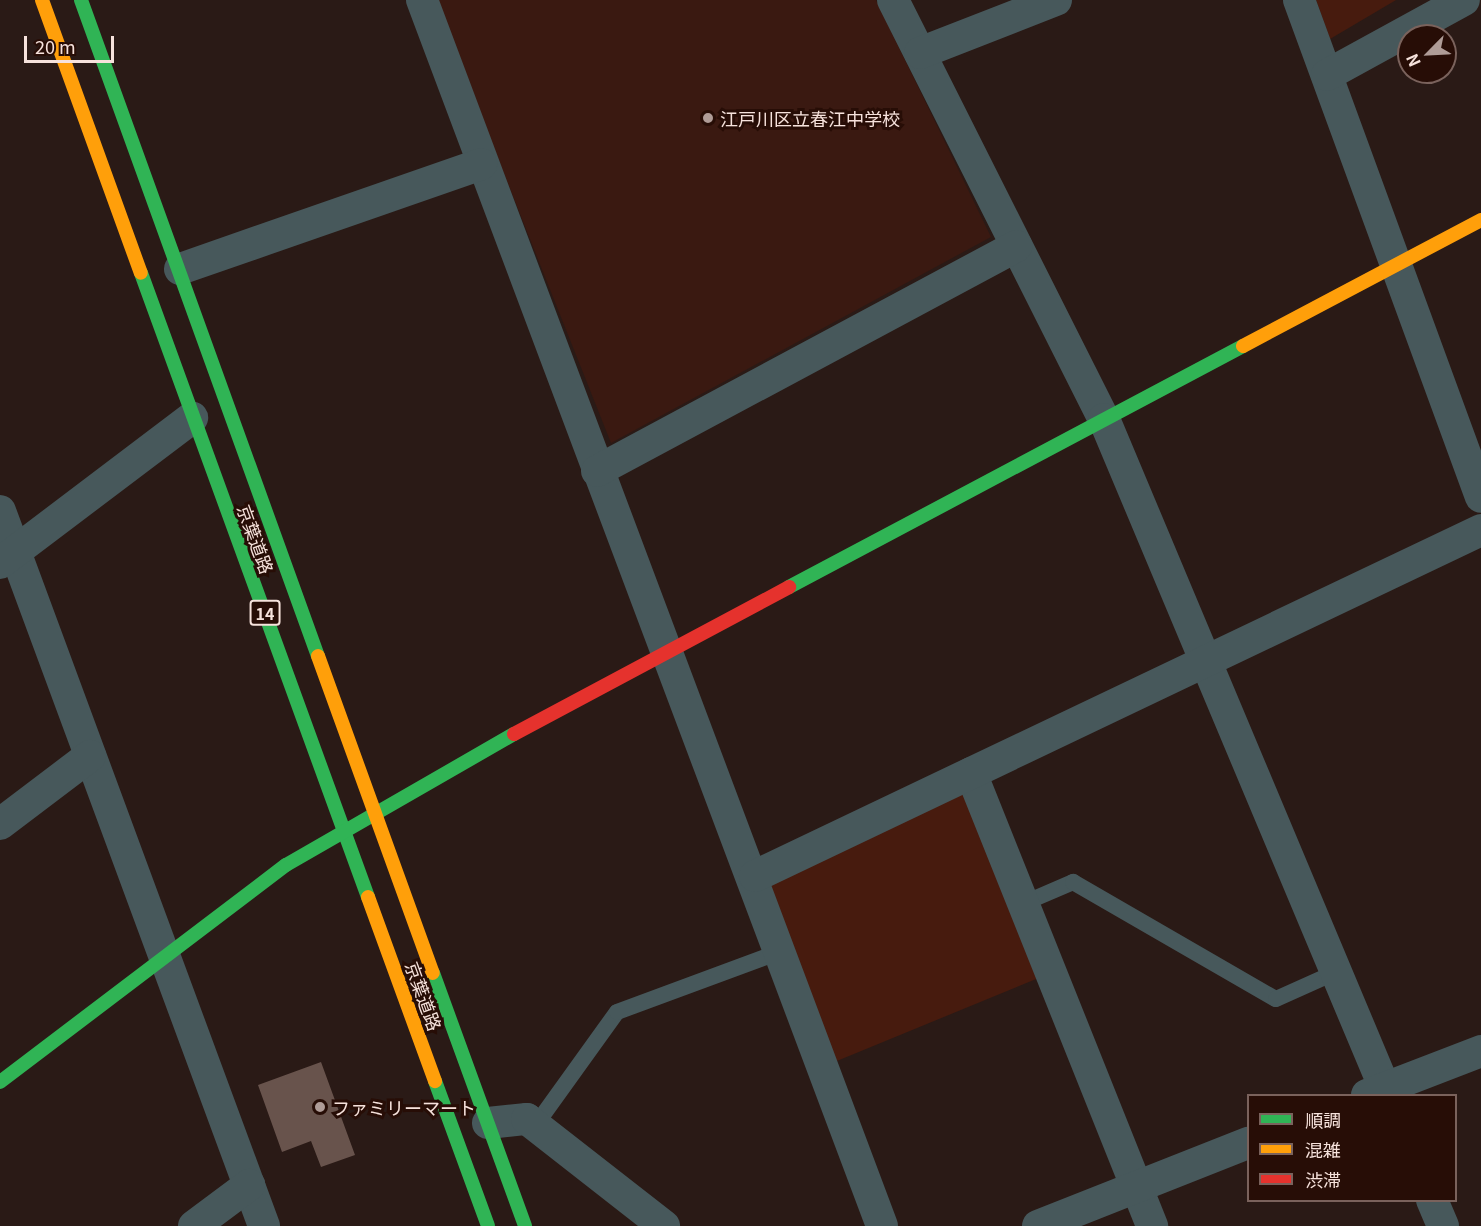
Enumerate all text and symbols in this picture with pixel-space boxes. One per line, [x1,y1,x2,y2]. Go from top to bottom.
scale bar [27,24,117,62]
north arrow [1397,24,1457,84]
text: 20 m [35,33,76,59]
text: N [1399,50,1426,71]
place label: 江戸川区立春江中学校 [720,107,900,129]
marker: 江戸川区立春江中学校 [701,111,715,125]
street label: 京葉道路 [234,501,278,577]
road number: 14 [248,600,282,626]
street label: 京葉道路 [402,958,446,1034]
legend [1247,1094,1457,1202]
place label: ファミリーマート [332,1096,476,1118]
marker: ファミリーマート [313,1100,327,1114]
text: 順調 [1305,1106,1341,1132]
text: 混雑 [1305,1136,1341,1162]
text: 渋滞 [1305,1166,1341,1192]

